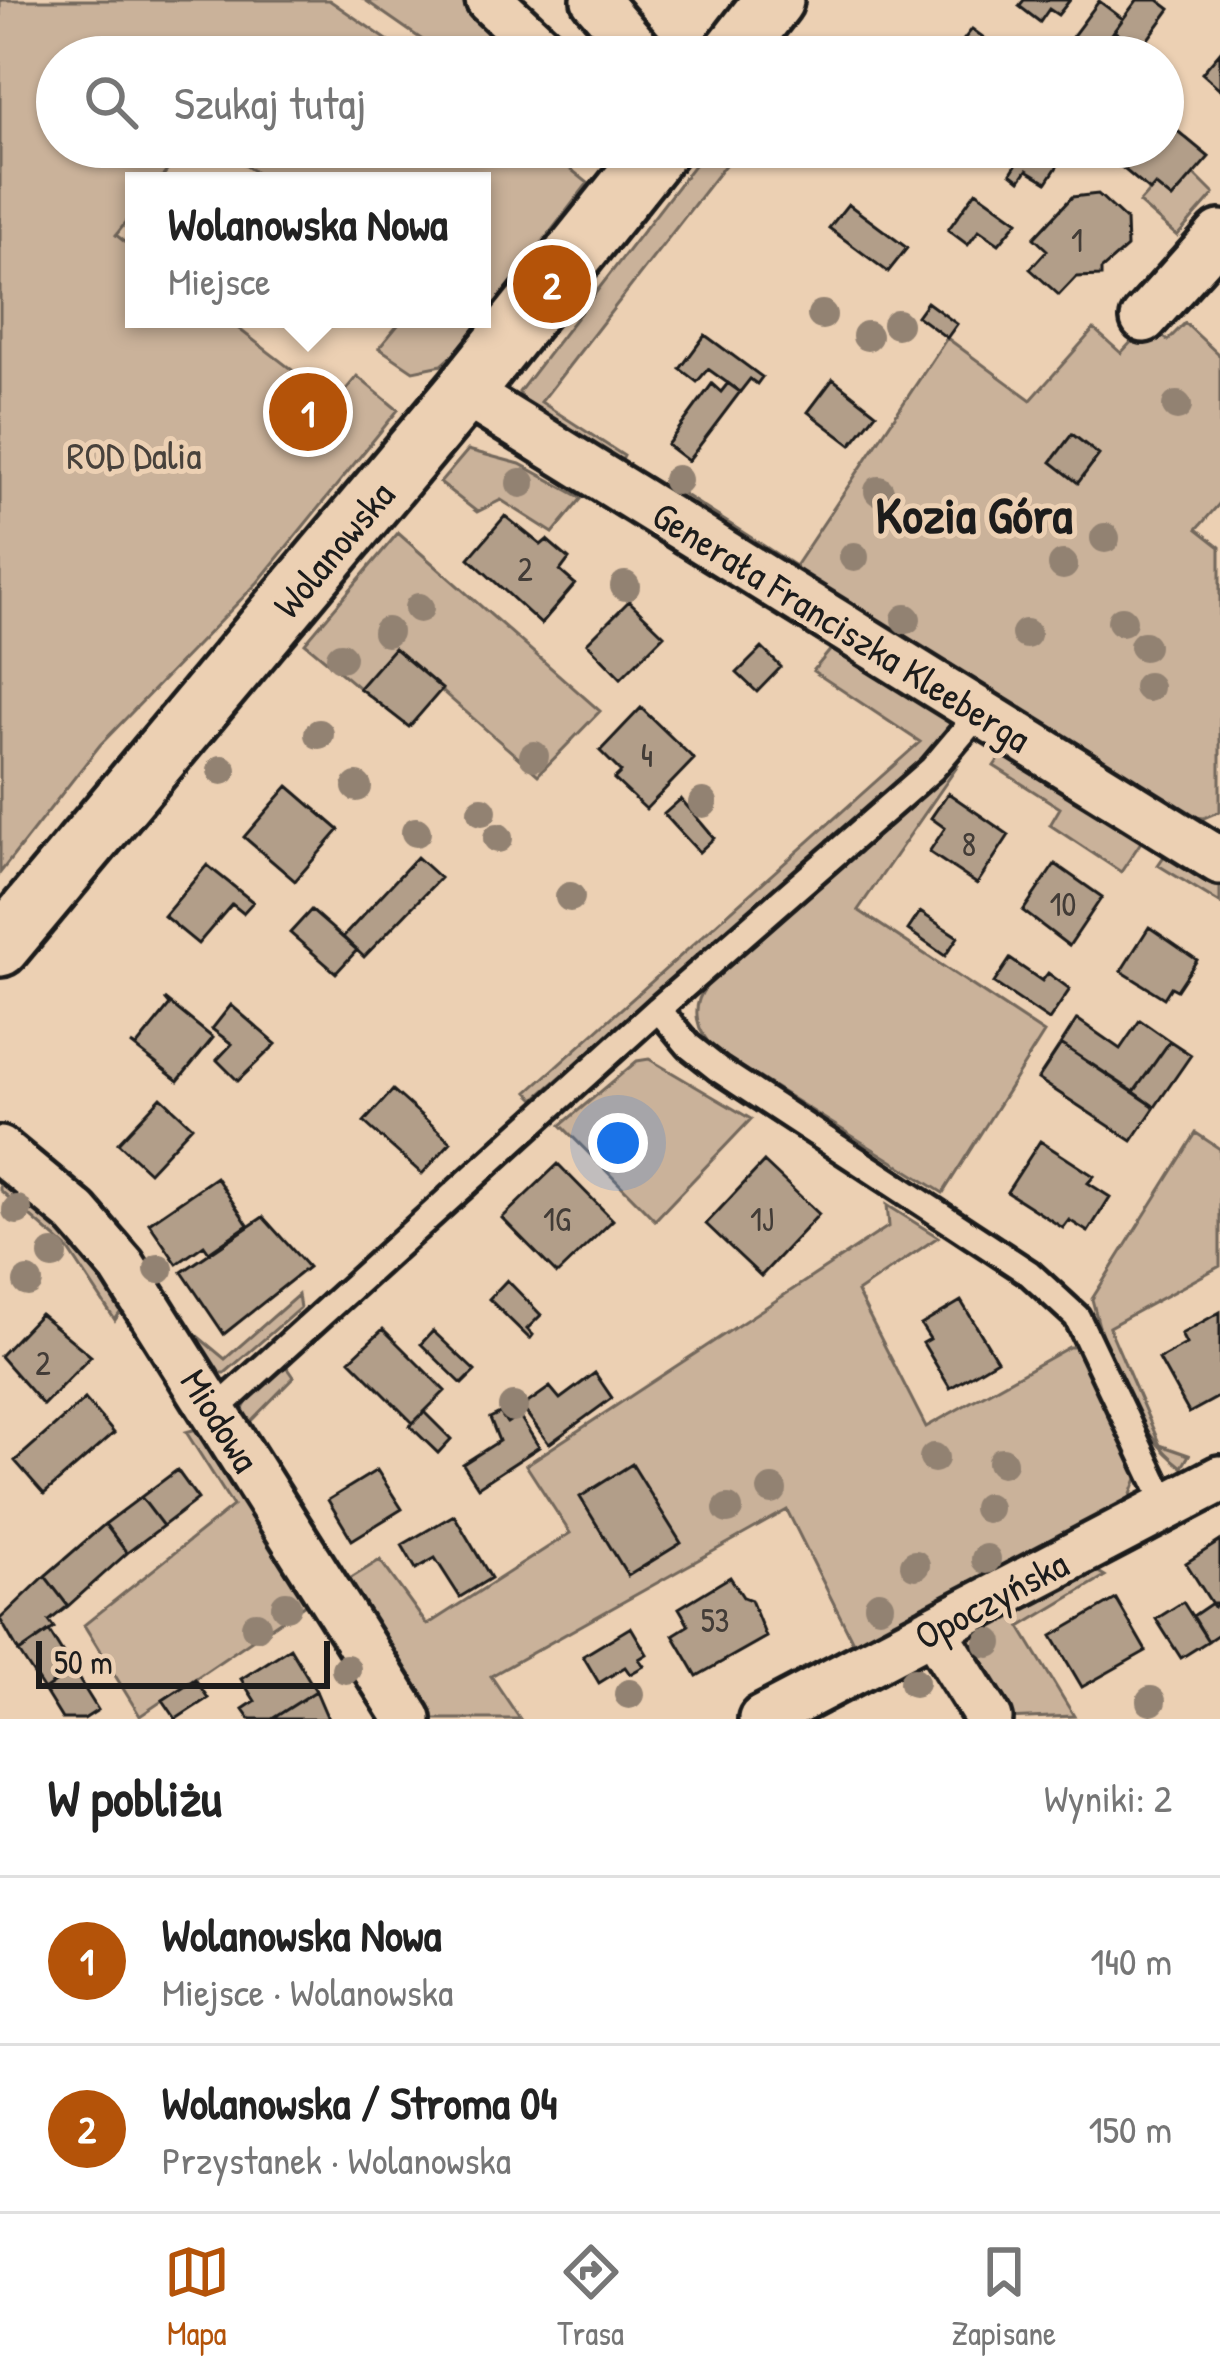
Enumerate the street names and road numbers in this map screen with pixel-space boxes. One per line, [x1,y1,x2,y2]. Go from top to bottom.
street label: Wolanowska [260,469,406,629]
street label: Generała Franciszka Kleeberga [643,488,1041,764]
street label: Miodowa [169,1358,273,1482]
street label: Opoczyńska [905,1537,1077,1661]

